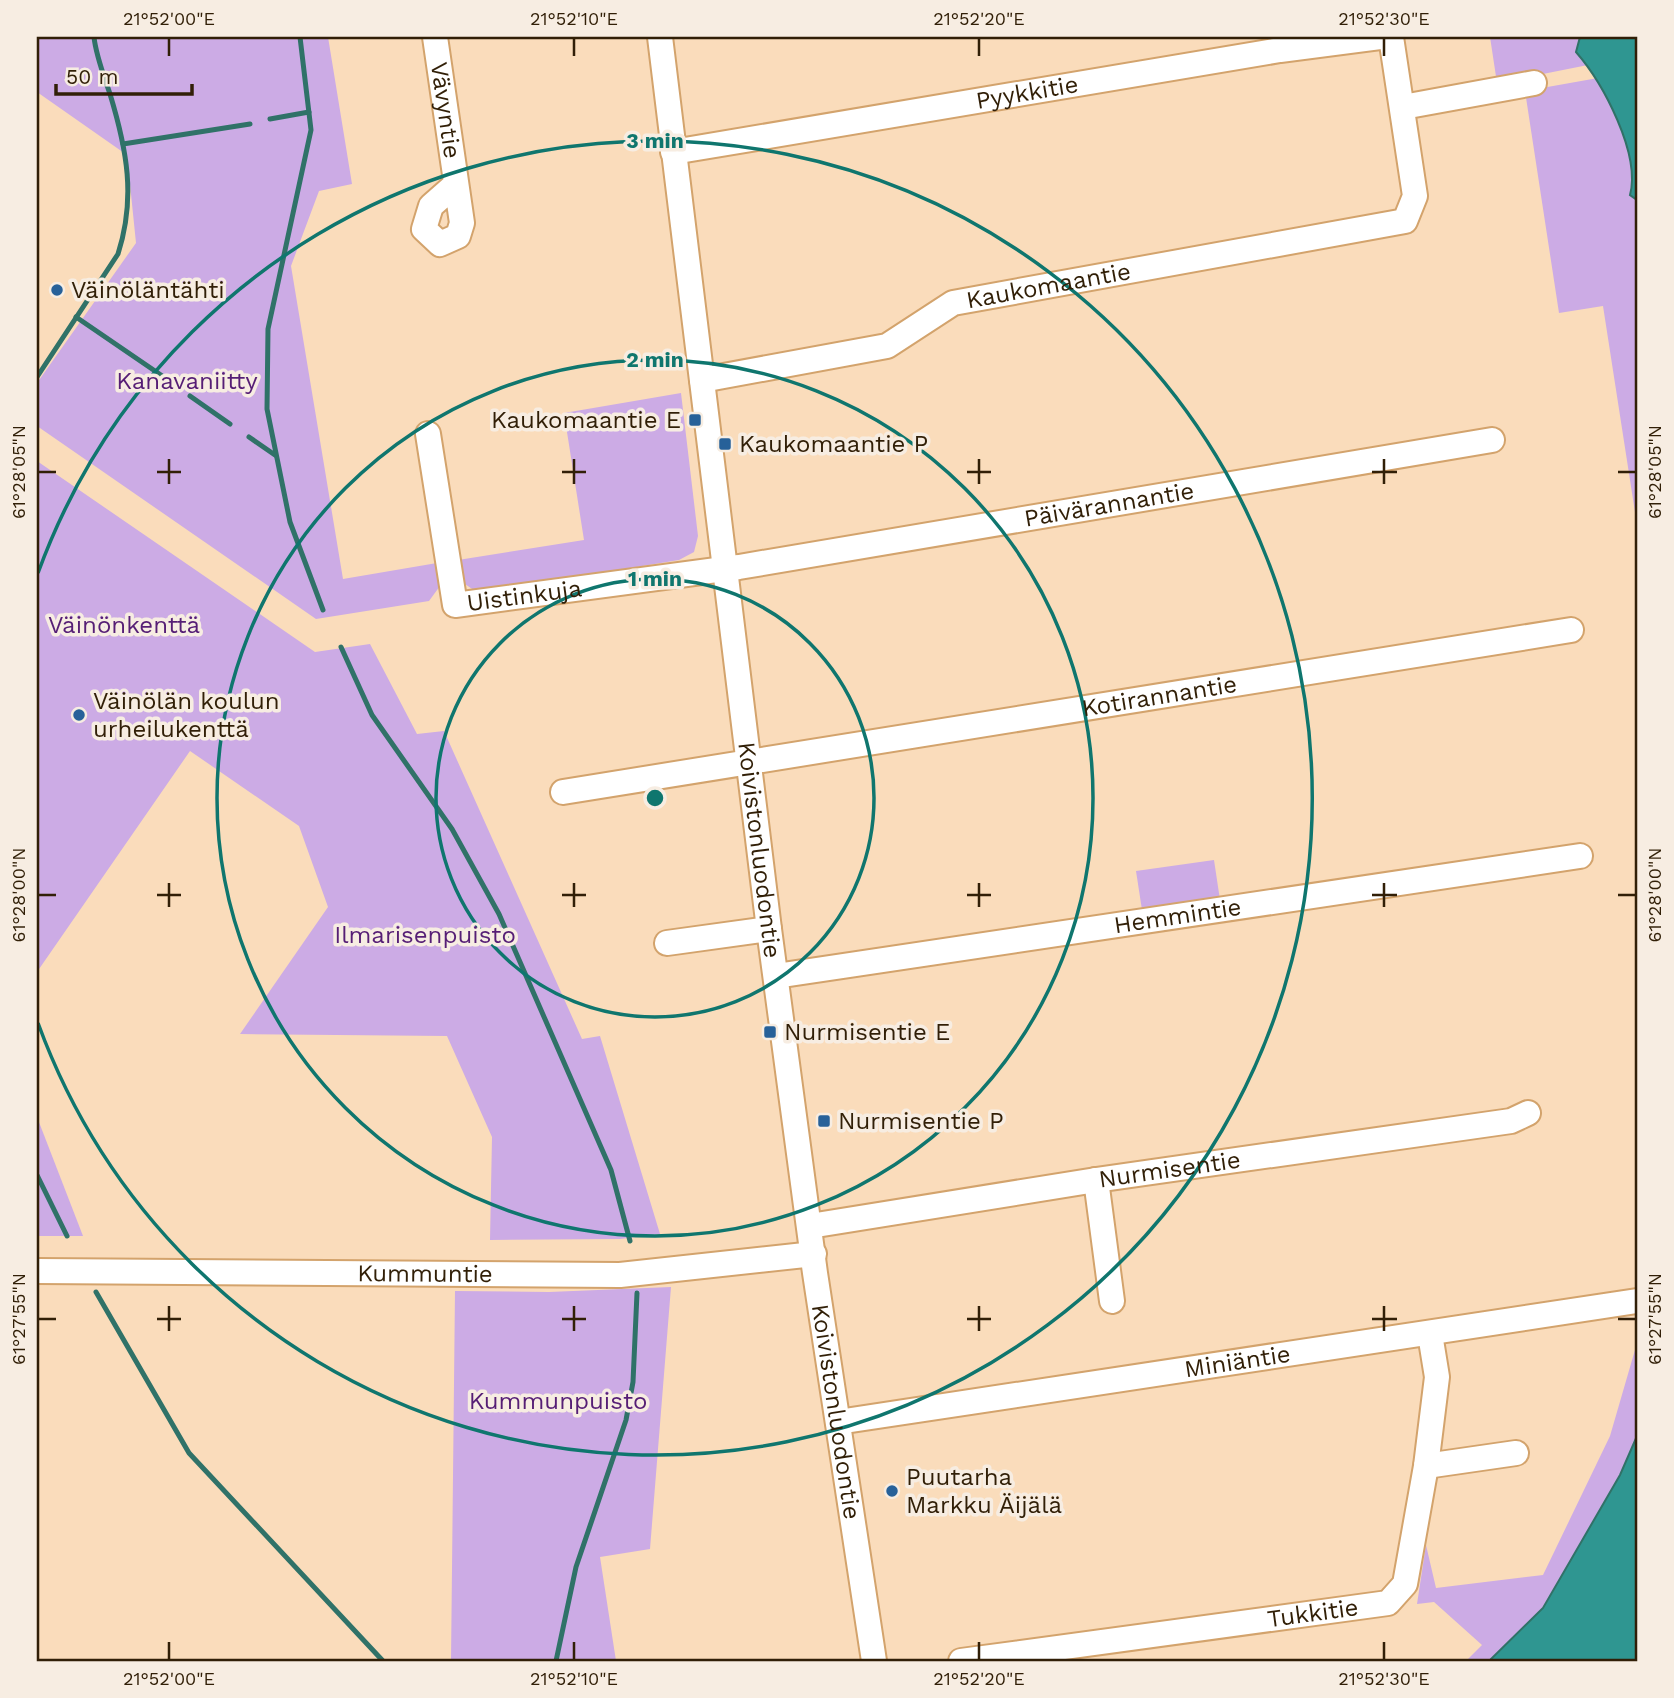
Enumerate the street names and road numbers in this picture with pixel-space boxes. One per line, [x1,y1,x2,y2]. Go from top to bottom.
street label: Vävyntie [425,60,466,160]
street label: Pyykkitie [974,70,1080,115]
street label: Kaukomaantie [964,257,1133,314]
street label: Päivärannantie [1022,476,1196,533]
street label: Uistinkuja [465,574,583,617]
street label: Kotirannantie [1080,670,1239,722]
street label: Koivistonluodontie [732,740,787,960]
street label: Hemmintie [1112,893,1243,939]
street label: Nurmisentie [1097,1146,1242,1193]
street label: Kummuntie [357,1259,493,1288]
street label: Koivistonluodontie [806,1302,866,1521]
street label: Miniäntie [1183,1340,1292,1383]
street label: Tukkitie [1265,1593,1360,1633]

